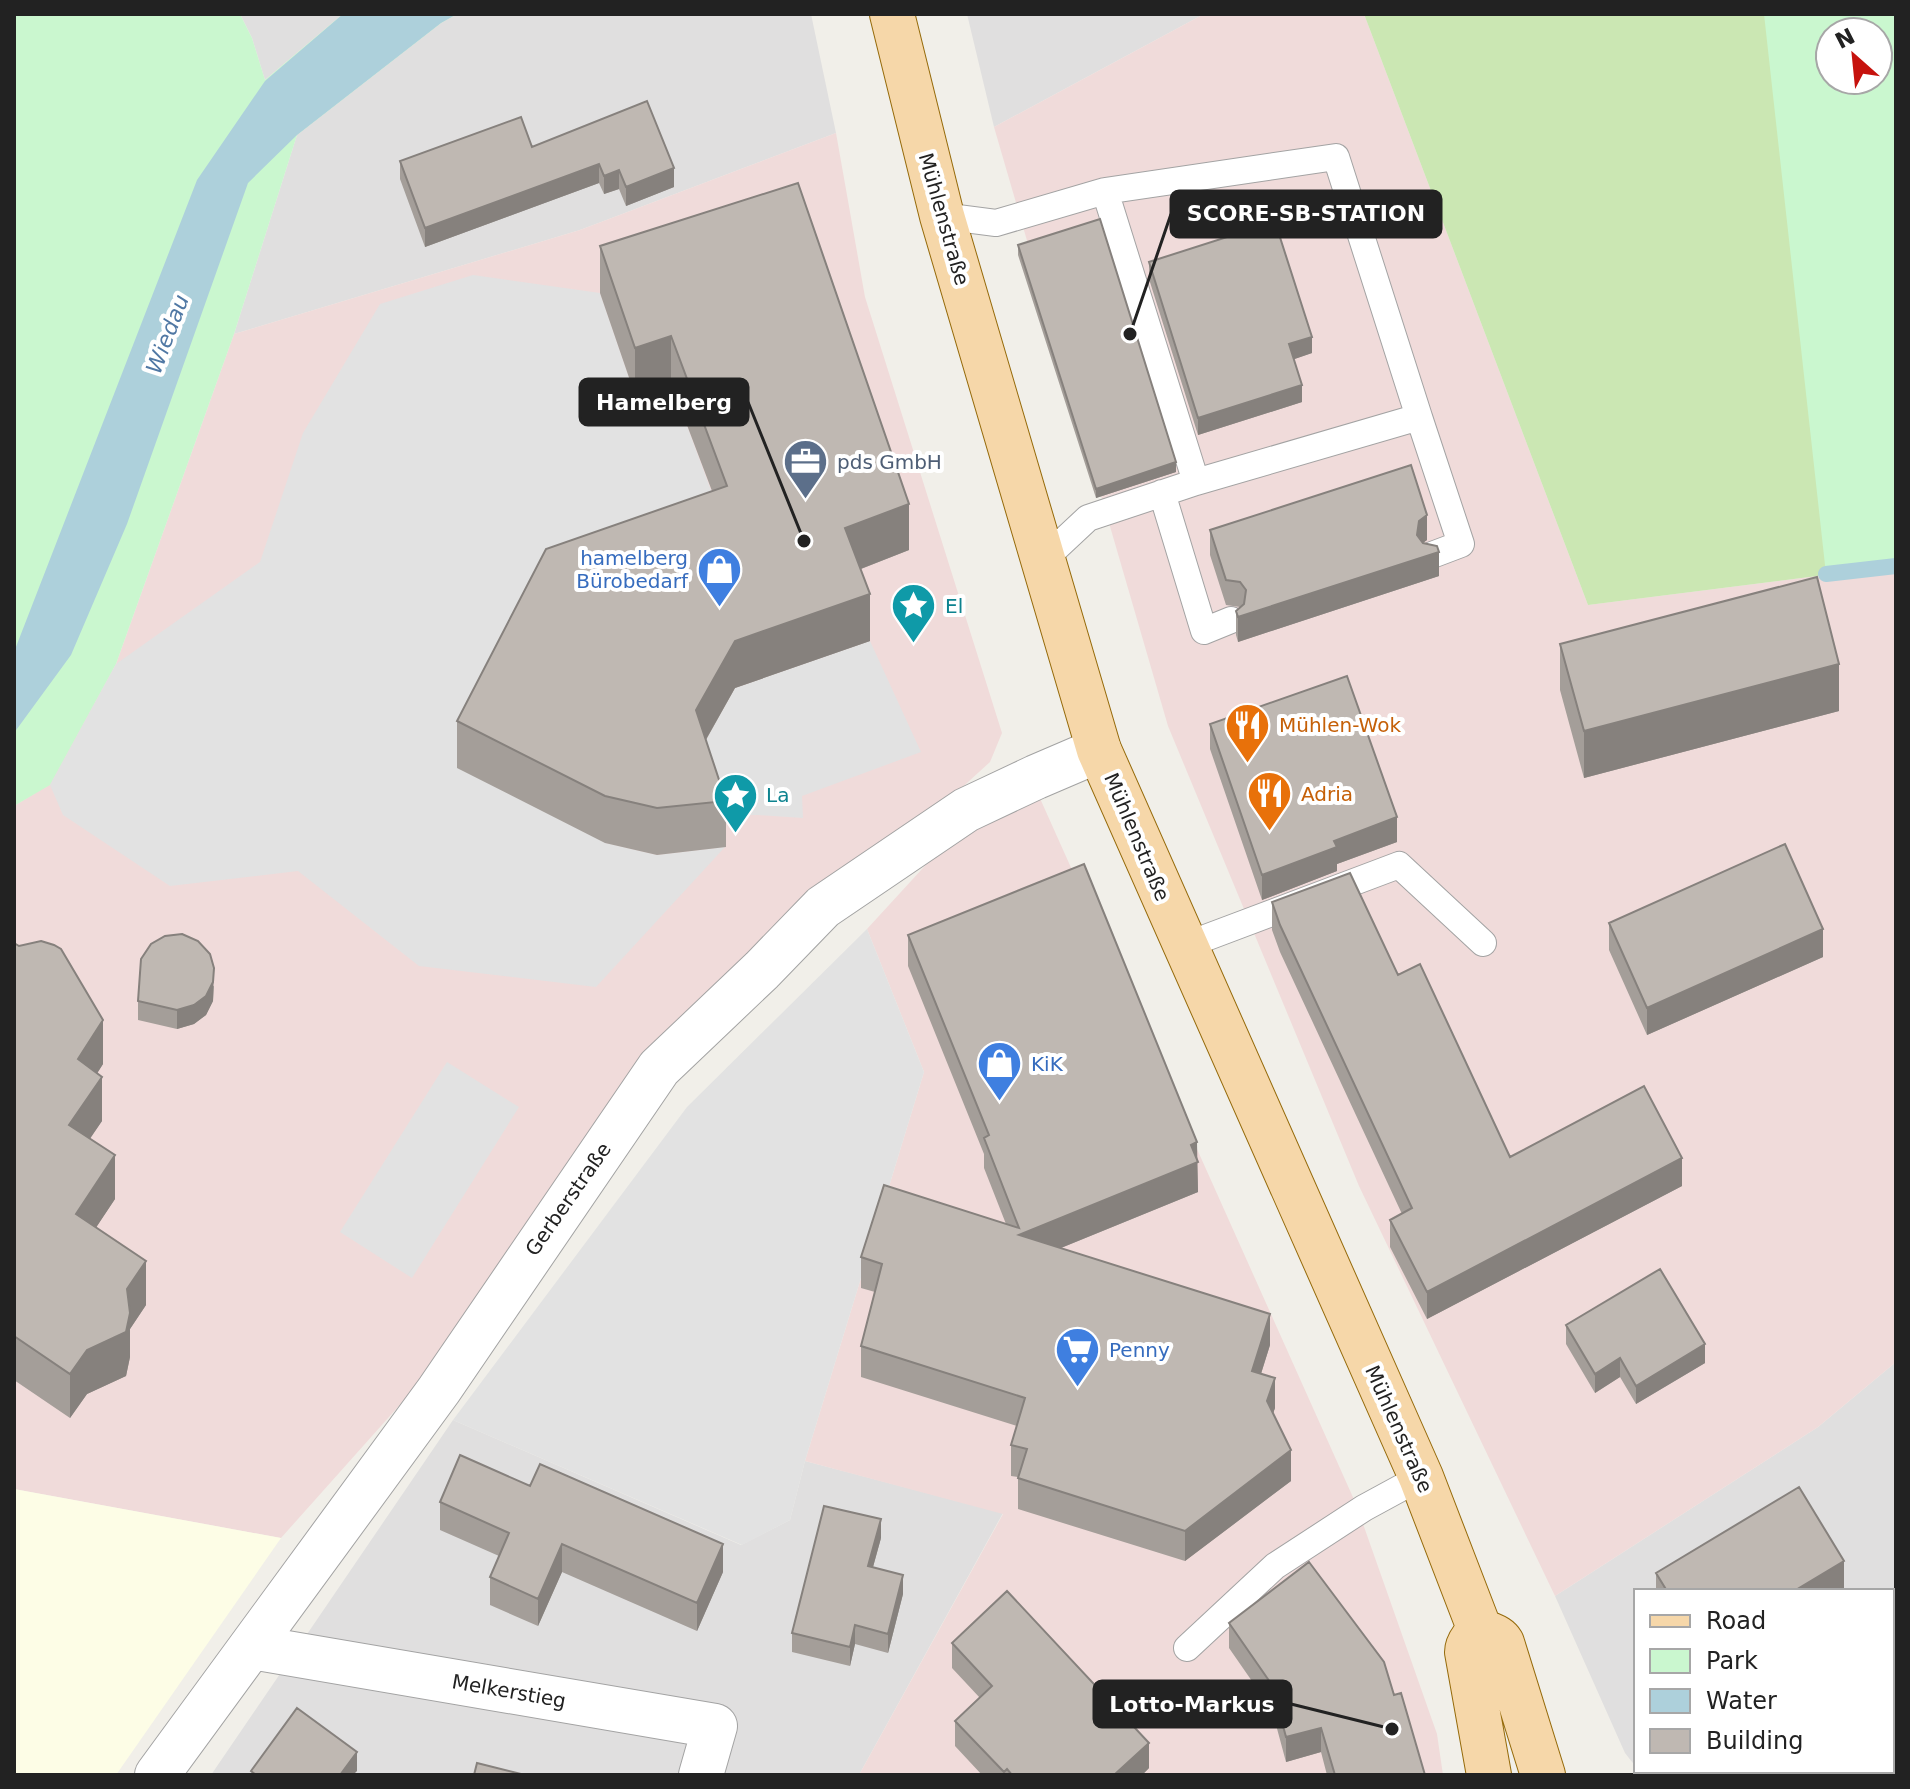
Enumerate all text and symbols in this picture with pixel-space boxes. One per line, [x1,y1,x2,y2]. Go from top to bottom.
north arrow [1814,16,1894,96]
text: N [1831,23,1859,54]
street label: Mühlenstraße [914,150,974,288]
callout: SCORE-SB-STATION [1171,191,1441,237]
text: SCORE-SB-STATION [1187,201,1425,226]
water label: Wiedau [141,291,194,377]
callout: Hamelberg [580,379,748,425]
text: Hamelberg [596,390,732,415]
office icon: pds GmbH [782,438,830,501]
place label: pds GmbH [837,450,942,474]
place label: hamelberg Bürobedarf [576,546,689,593]
shop icon: hamelberg Bürobedarf [695,546,743,609]
place icon: El [890,582,938,645]
place label: El [945,594,963,618]
restaurant icon: Mühlen-Wok [1224,701,1272,764]
place label: Mühlen-Wok [1279,713,1401,737]
street label: Mühlenstraße [1099,769,1175,905]
restaurant icon: Adria [1246,770,1294,833]
place icon: La [711,771,759,834]
place label: Adria [1301,782,1353,806]
place label: La [766,783,789,807]
shop icon: KiK [976,1040,1024,1103]
place label: KiK [1031,1052,1064,1076]
street label: Gerberstraße [520,1138,616,1260]
supermarket icon: Penny [1054,1326,1102,1389]
place label: Penny [1109,1338,1170,1362]
street label: Mühlenstraße [1360,1362,1438,1496]
legend [1634,1589,1894,1773]
text: Road [1706,1607,1766,1635]
text: Park [1706,1647,1758,1675]
street label: Melkerstieg [450,1669,568,1713]
callout: Lotto-Markus [1094,1681,1291,1727]
text: Water [1706,1687,1777,1715]
text: Lotto-Markus [1109,1692,1275,1717]
text: Building [1706,1727,1803,1755]

